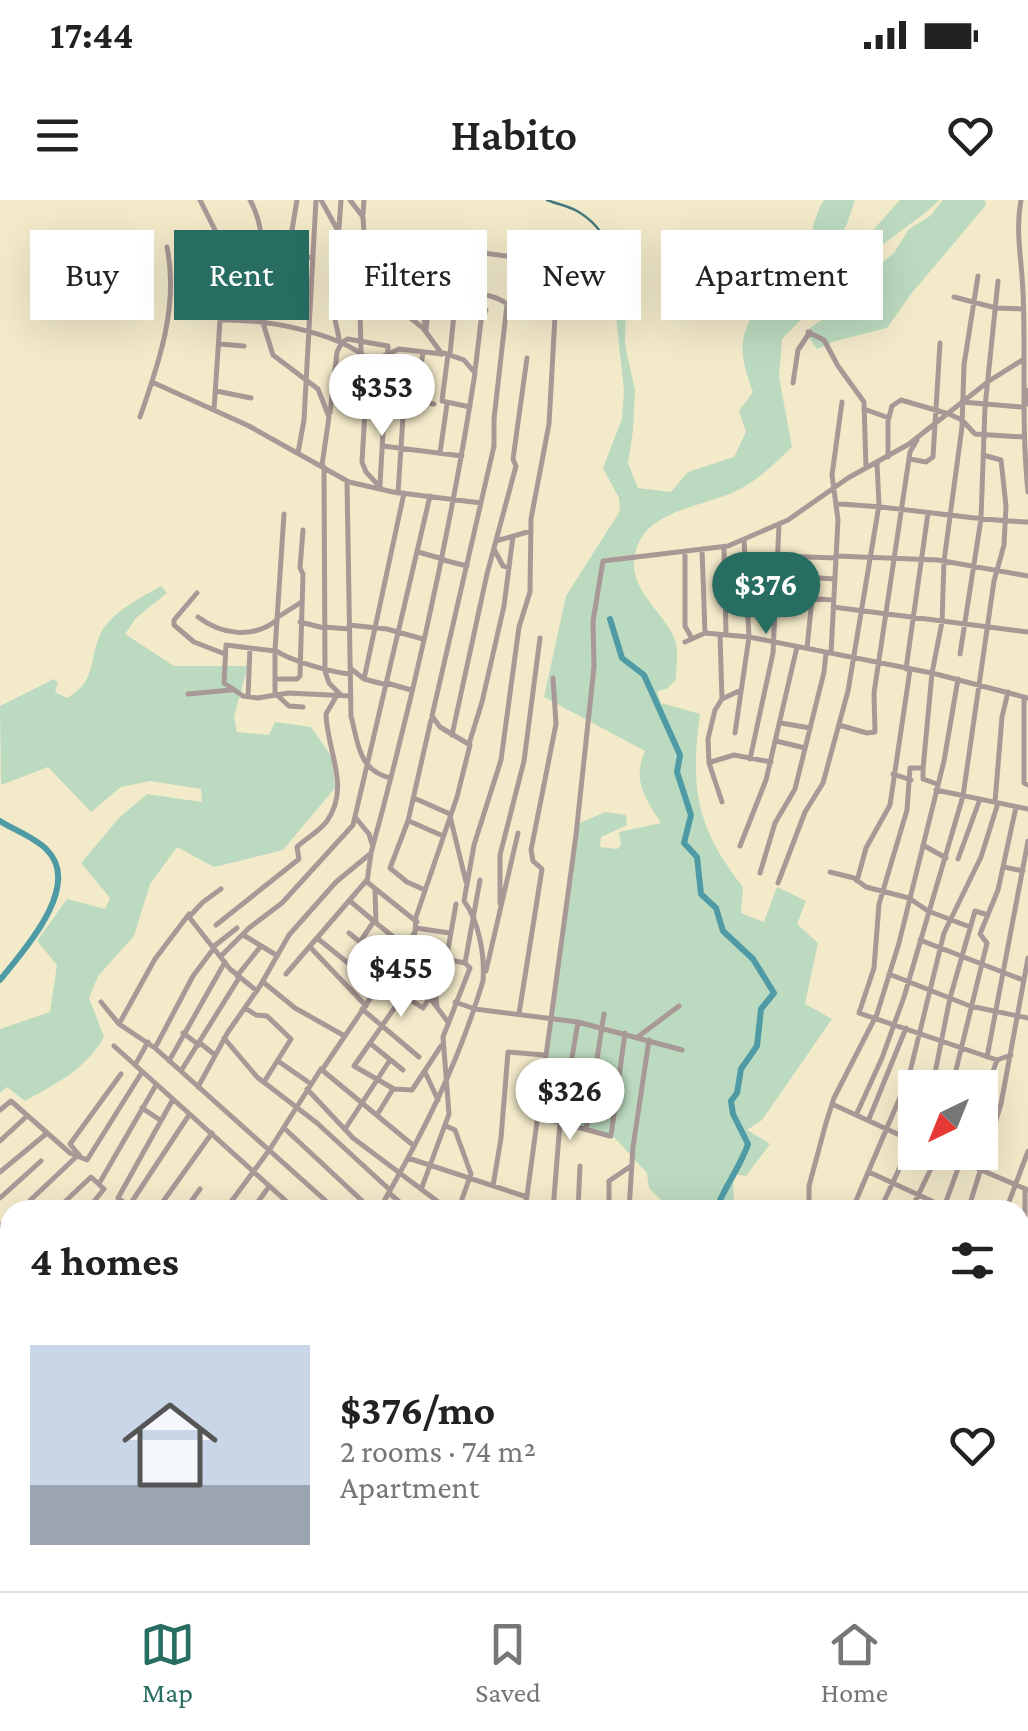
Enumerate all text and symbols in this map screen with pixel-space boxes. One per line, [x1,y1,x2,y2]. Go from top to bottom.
text: 17:44 [50,14,133,56]
icon: menu [30,108,85,163]
icon: heart [943,108,998,163]
text: Habito [451,110,577,160]
chip: Buy [30,230,154,320]
chip: Rent [174,230,309,320]
chip: Filters [329,230,487,320]
chip: New [507,230,641,320]
chip: Apartment [661,230,883,320]
pin: $353 [323,354,441,439]
text: $353 [351,368,413,404]
pin: $376 [707,552,825,637]
text: $376 [734,566,798,602]
pin: $455 [342,935,460,1020]
text: $455 [369,949,433,985]
pin: $326 [511,1058,629,1143]
north arrow [898,1070,998,1170]
map controls [898,1070,998,1170]
text: $326 [537,1072,603,1108]
icon: filters [945,1233,1000,1288]
text: 4 homes [30,1237,179,1284]
icon: home [110,1385,230,1505]
text: $376/mo [340,1386,495,1433]
icon: heart [945,1418,1000,1473]
text: 2 rooms · 74 m² [340,1433,536,1469]
text: Apartment [340,1469,479,1505]
tab: Map [140,1617,195,1708]
tab: Saved [475,1617,541,1708]
tab: Home [821,1617,888,1708]

